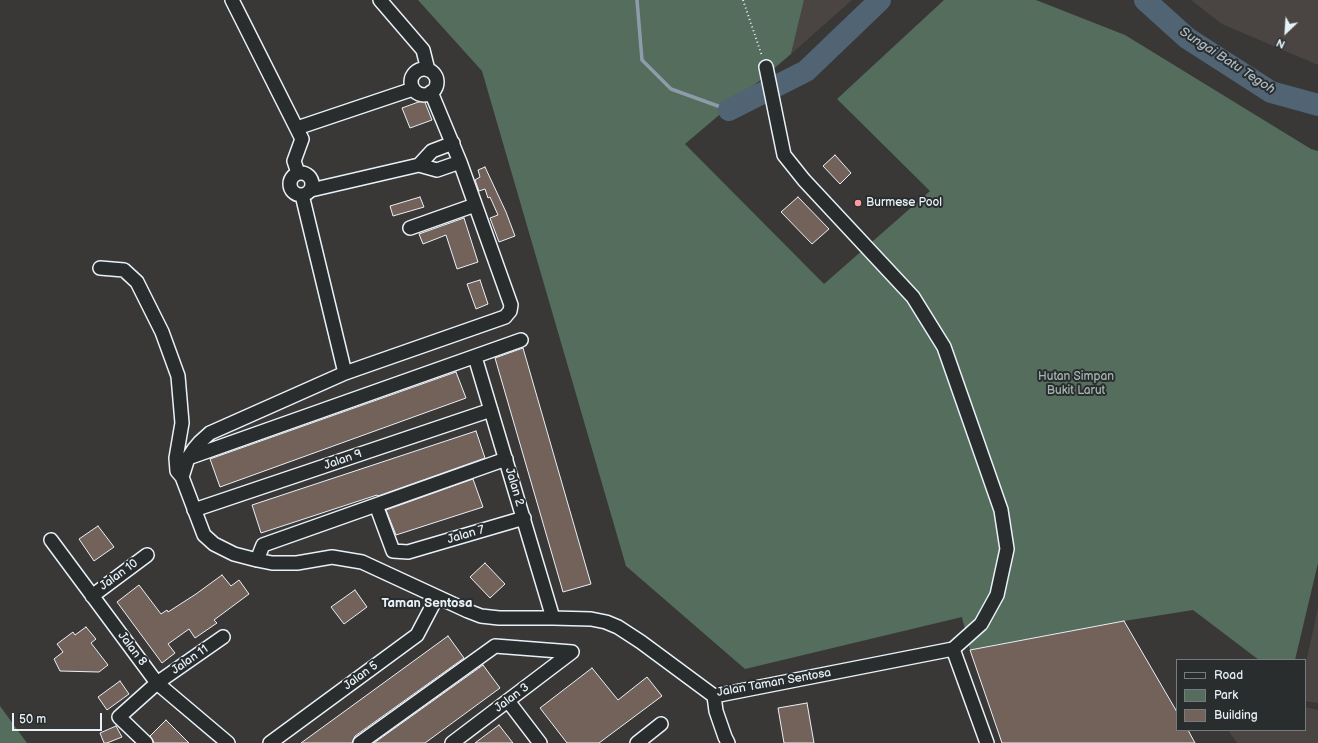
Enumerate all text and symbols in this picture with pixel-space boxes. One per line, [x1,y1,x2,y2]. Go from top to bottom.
north arrow [1266,12,1306,52]
water label: Sungai Batu Tegoh [1176,24,1278,98]
text: N [1274,36,1287,51]
place label: Burmese Pool [866,196,942,210]
marker: Burmese Pool [853,198,863,208]
park label: Hutan Simpan Bukit Larut [1038,370,1114,398]
street label: Jalan 9 [322,447,364,473]
street label: Jalan 2 [501,466,527,508]
street label: Jalan 7 [446,523,486,547]
street label: Jalan 10 [97,556,141,594]
district label: Taman Sentosa [382,596,472,612]
street label: Jalan 8 [114,629,150,669]
street label: Jalan 11 [169,642,211,678]
street label: Jalan 5 [341,659,381,693]
legend [1176,659,1306,731]
street label: Jalan Taman Sentosa [716,666,832,700]
text: Road [1214,668,1243,683]
street label: Jalan 3 [492,680,532,716]
text: Park [1214,688,1238,703]
scale bar [14,705,104,731]
text: Building [1214,708,1258,723]
text: 50 m [19,712,46,727]

